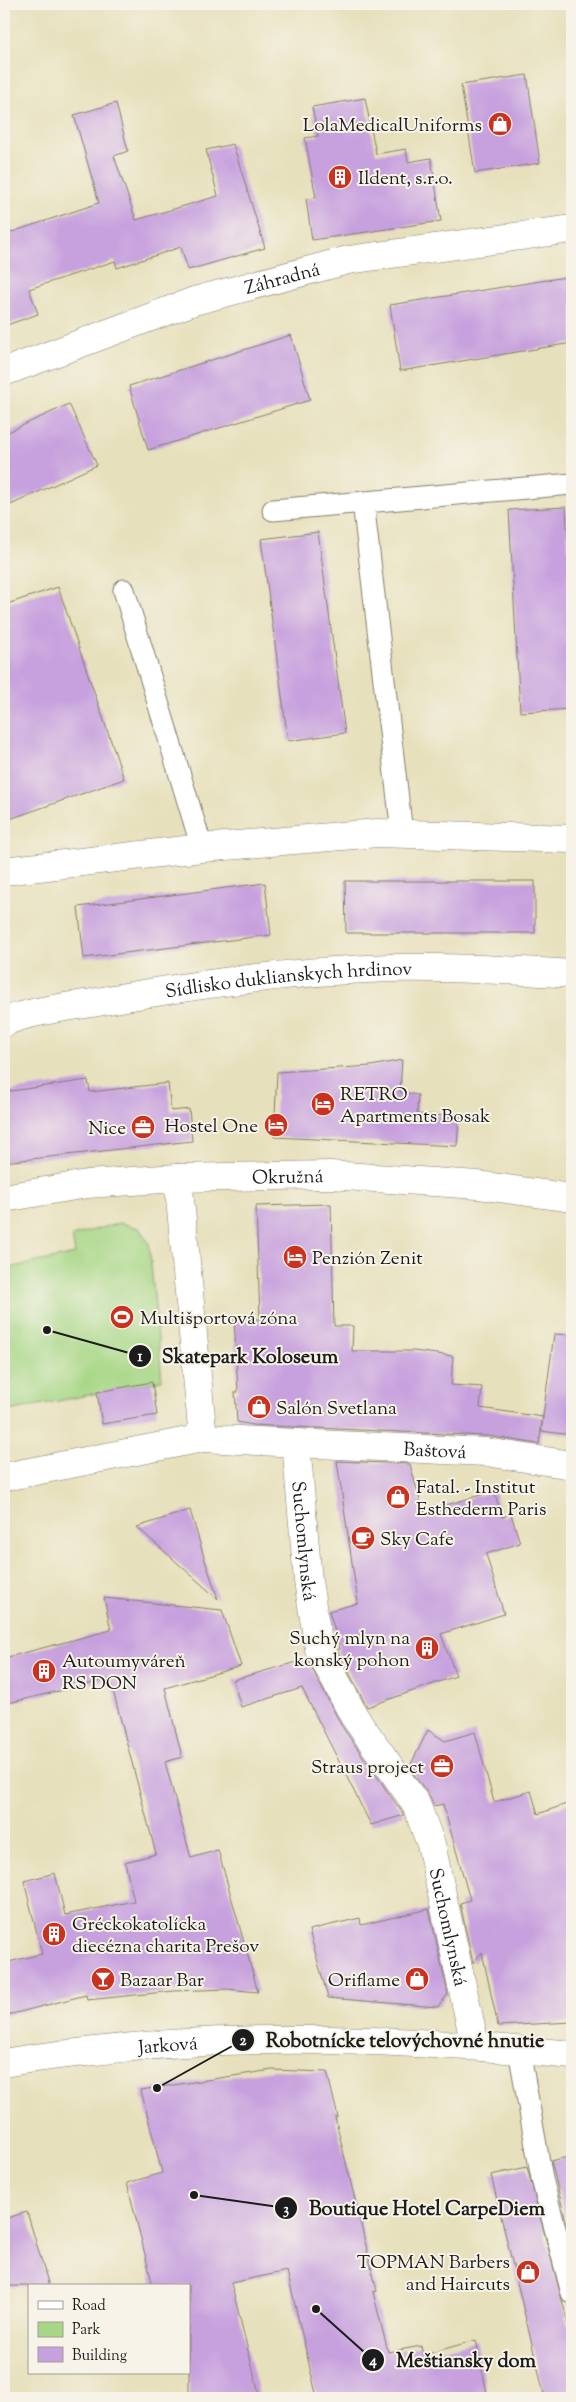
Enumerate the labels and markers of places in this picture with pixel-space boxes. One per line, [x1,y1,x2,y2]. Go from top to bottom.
shop icon: LolaMedicalUniforms [487,111,513,137]
place label: LolaMedicalUniforms [303,113,482,140]
building icon: Ildent, s.r.o. [327,164,353,190]
place label: Ildent, s.r.o. [358,166,453,193]
place label: RETRO Apartments Bosak [340,1082,491,1131]
hotel icon: RETRO Apartments Bosak [310,1091,336,1117]
hotel icon: Hostel One [263,1112,289,1138]
office icon: Nice [130,1114,156,1140]
place label: Hostel One [164,1114,258,1141]
place label: Nice [88,1116,126,1143]
hotel icon: Penzión Zenit [282,1244,308,1270]
place label: Penzión Zenit [312,1246,423,1273]
sports icon: Multišportová zóna [109,1304,135,1330]
place label: Multišportová zóna [140,1306,298,1333]
callout: Skatepark Koloseum [127,1339,349,1374]
shop icon: Salón Svetlana [246,1394,272,1420]
place label: Salón Svetlana [276,1396,397,1423]
place label: Fatal. - Institut Esthederm Paris [416,1475,546,1524]
shop icon: Fatal. - Institut Esthederm Paris [385,1484,411,1510]
cafe icon: Sky Cafe [350,1525,376,1551]
place label: Sky Cafe [380,1527,454,1554]
place label: Suchý mlyn na konský pohon [289,1626,410,1675]
building icon: Suchý mlyn na konský pohon [414,1635,440,1661]
place label: Autoumyváreň RS DON [62,1649,186,1698]
building icon: Autoumyváreň RS DON [31,1658,57,1684]
office icon: Straus project [429,1753,455,1779]
place label: Straus project [311,1755,424,1782]
place label: Gréckokatolícka diecézna charita Prešov [72,1912,259,1961]
building icon: Gréckokatolícka diecézna charita Prešov [41,1921,67,1947]
bar icon: Bazaar Bar [90,1966,116,1992]
shop icon: Oriflame [404,1966,430,1992]
place label: Bazaar Bar [120,1968,204,1995]
place label: Oriflame [328,1968,400,1995]
callout: Robotnícke telovýchovné hnutie [231,2022,554,2057]
callout: Boutique Hotel CarpeDiem [274,2191,555,2226]
place label: TOPMAN Barbers and Haircuts [357,2250,510,2299]
shop icon: TOPMAN Barbers and Haircuts [515,2259,541,2285]
callout: Meštiansky dom [361,2342,546,2377]

